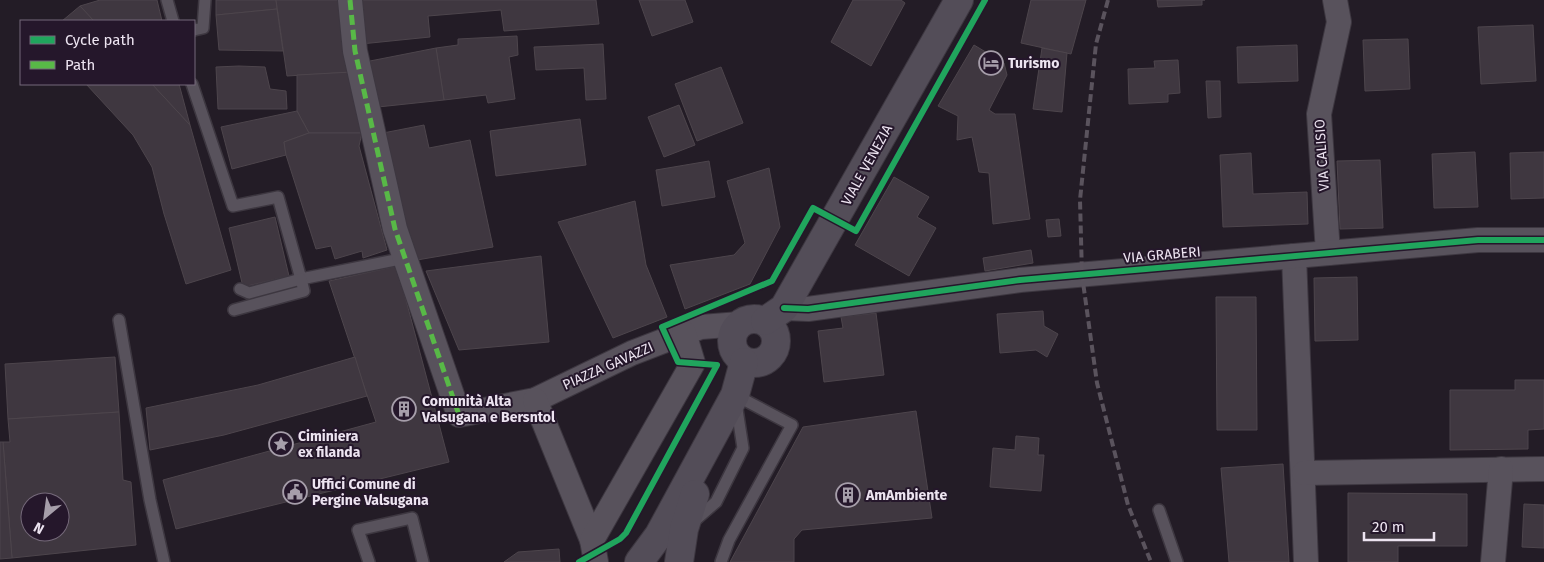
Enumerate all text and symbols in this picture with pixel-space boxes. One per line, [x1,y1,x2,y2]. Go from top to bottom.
legend [20,20,195,85]
text: Cycle path [65,31,135,49]
hotel icon: Turismo [978,50,1004,76]
place label: Turismo [1008,55,1059,72]
text: Path [65,56,95,74]
street label: VIA CALISIO [1311,118,1333,192]
street label: VIALE VENEZIA [838,122,896,208]
street label: VIA GRABERI [1123,243,1201,267]
street label: PIAZZA GAVAZZI [560,338,656,394]
place label: Comunità Alta Valsugana e Bersntol [421,393,556,426]
building icon: Comunità Alta Valsugana e Bersntol [391,396,417,422]
place label: Ciminiera ex filanda [298,428,361,461]
place icon: Ciminiera ex filanda [268,431,294,457]
place label: Uffici Comune di Pergine Valsugana [312,476,429,509]
public building icon: Uffici Comune di Pergine Valsugana [282,479,308,505]
building icon: AmAmbiente [835,482,861,508]
place label: AmAmbiente [865,487,947,504]
north arrow [20,492,70,542]
scale bar [1364,510,1434,542]
text: N [31,518,47,538]
text: 20 m [1372,518,1405,536]

